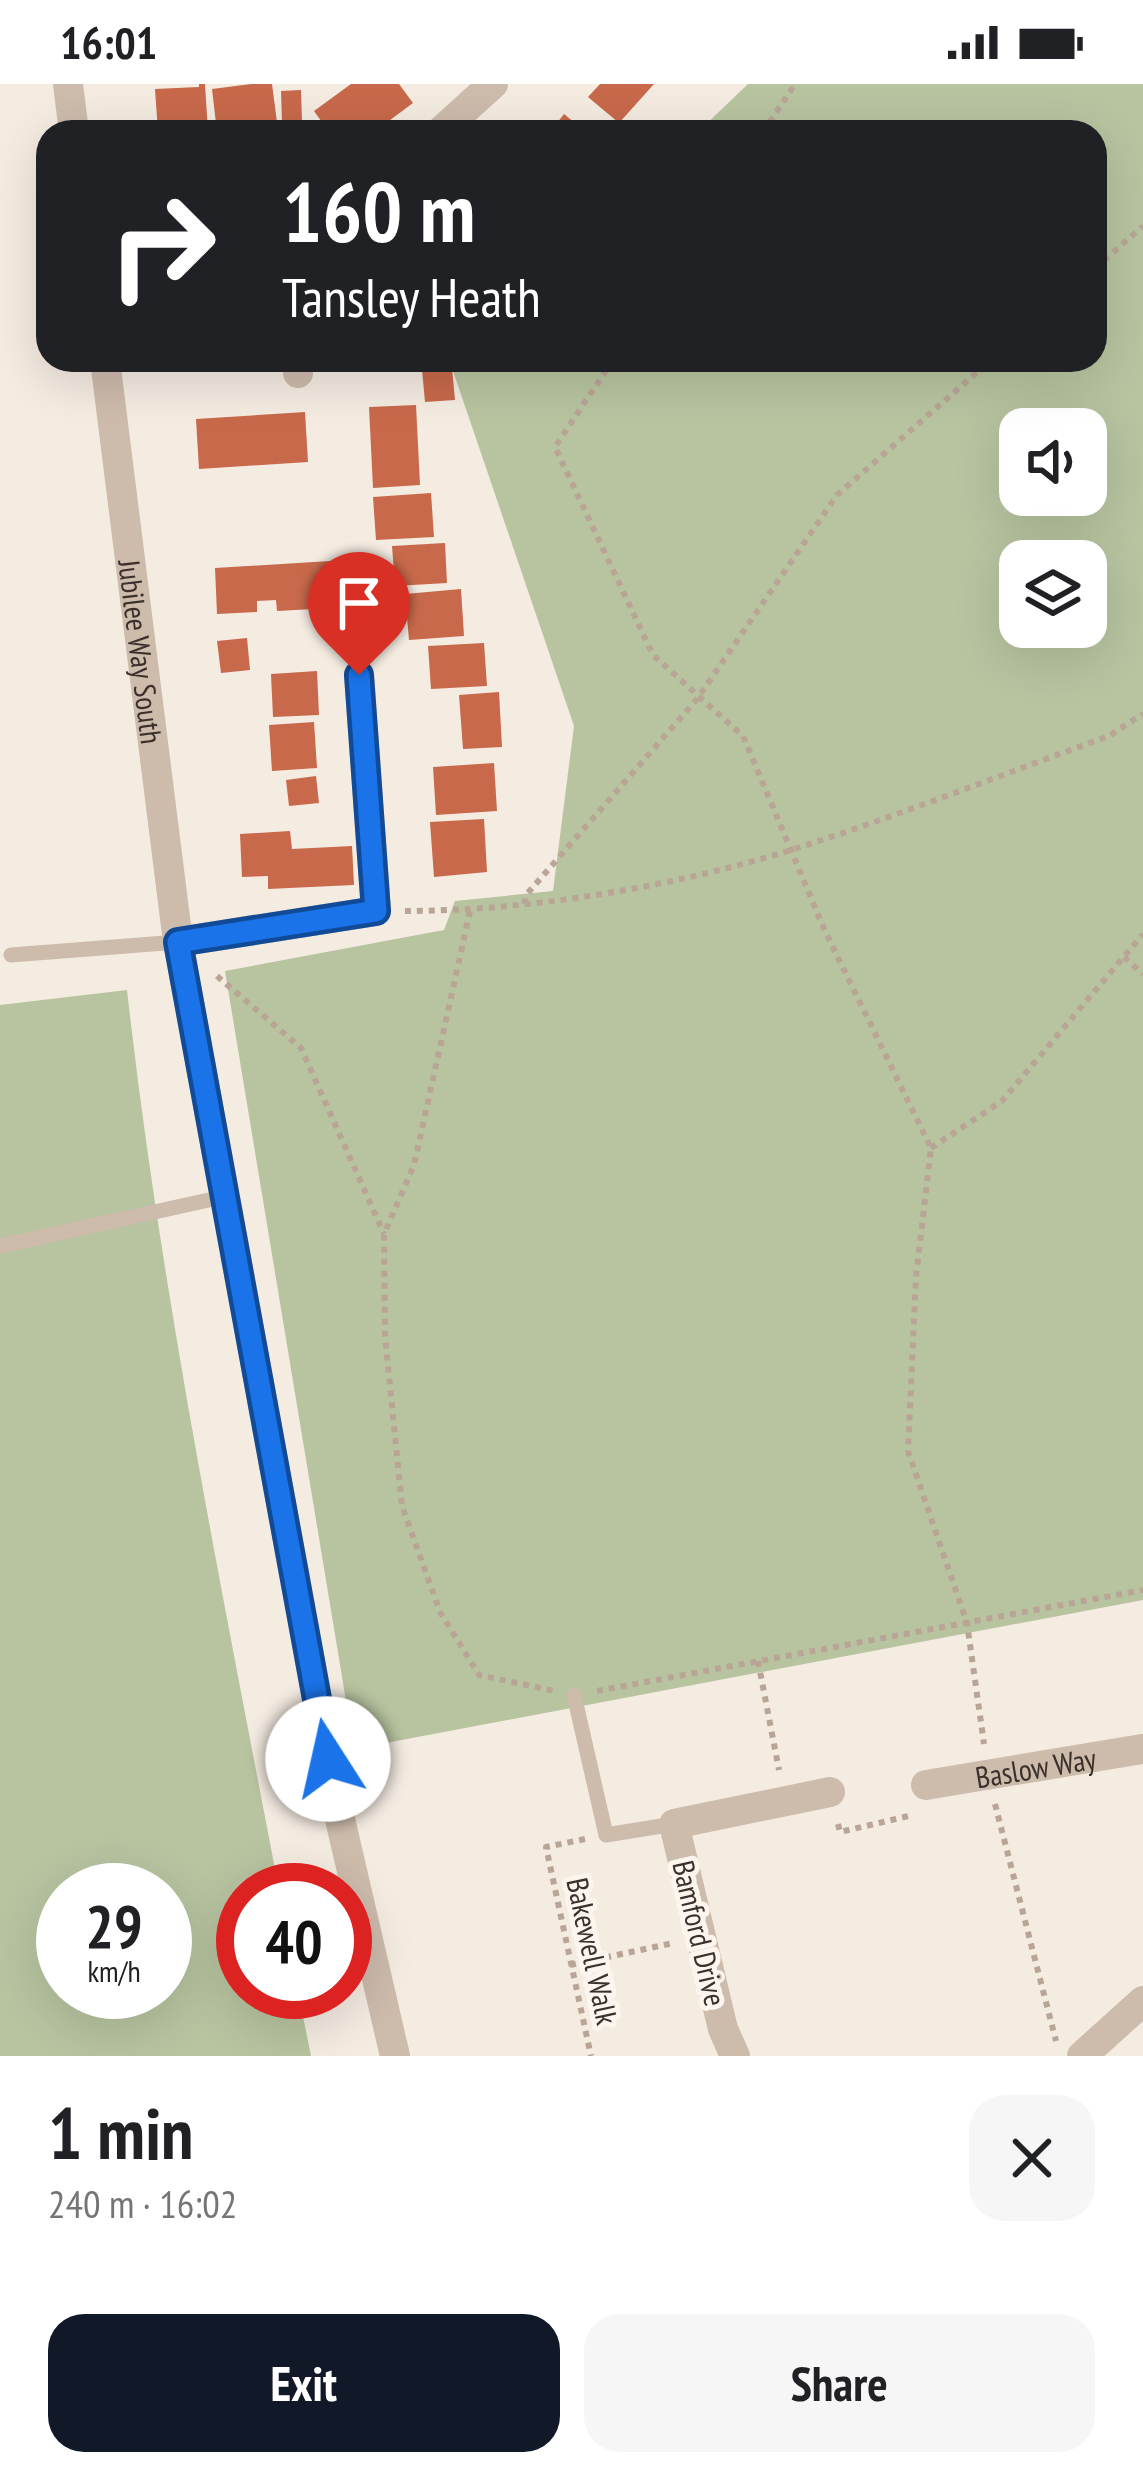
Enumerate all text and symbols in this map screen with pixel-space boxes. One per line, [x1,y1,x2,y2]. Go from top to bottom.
text: 16:01 [60,13,157,71]
text: 160 m [282,156,475,265]
icon: right [84,168,240,324]
text: Tansley Heath [282,262,541,332]
map controls [999,408,1107,648]
button: sound [999,408,1107,516]
button: layers [999,540,1107,648]
pin [308,552,410,675]
street label: Jubilee Way South [111,556,172,746]
icon: arrive [326,570,392,636]
position arrow [265,1696,391,1822]
street label: Baslow Way [972,1737,1099,1796]
street label: Bamford Drive [664,1856,736,2010]
speed limit sign: 40 [216,1863,372,2019]
street label: Bakewell Walk [558,1874,628,2028]
text: 29 [85,1887,143,1965]
text: km/h [87,1951,141,1990]
text: 1 min [48,2086,193,2179]
button: close [969,2095,1095,2221]
text: 240 m · 16:02 [48,2178,237,2229]
button: Exit [48,2314,560,2452]
button: Share [584,2314,1095,2452]

